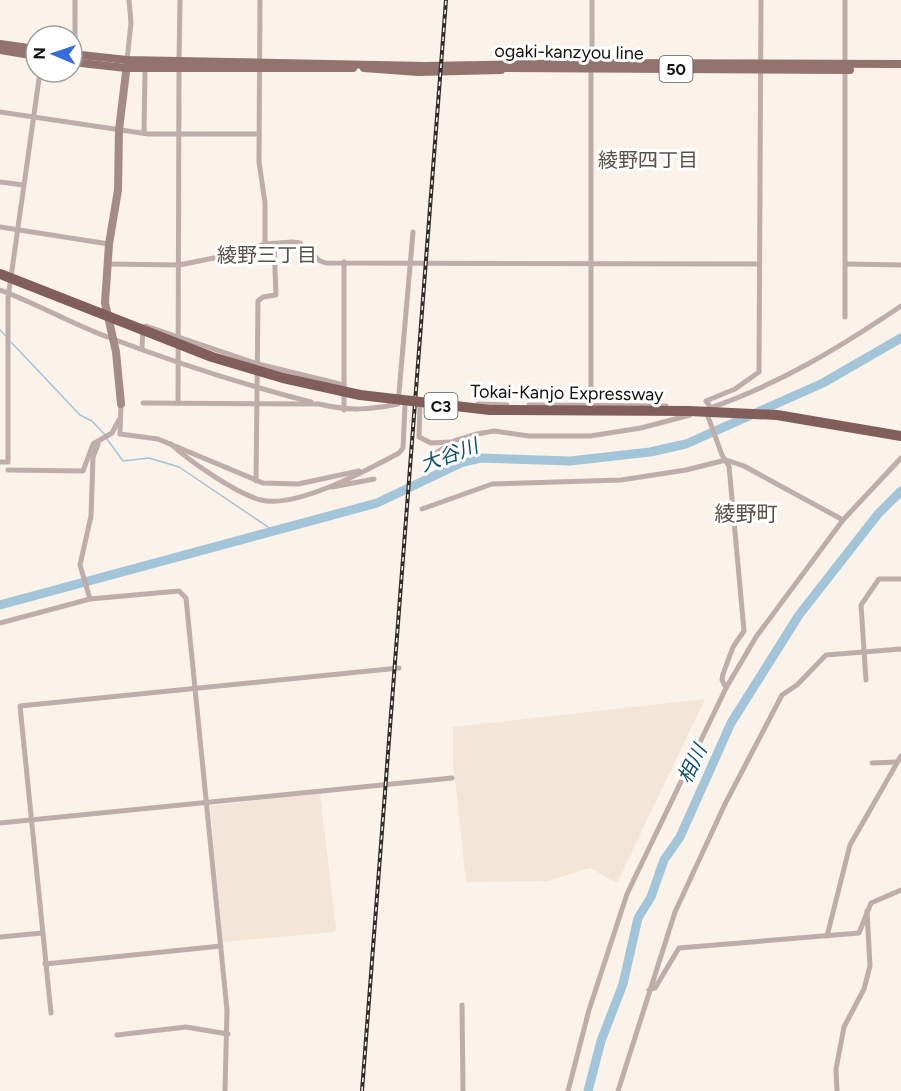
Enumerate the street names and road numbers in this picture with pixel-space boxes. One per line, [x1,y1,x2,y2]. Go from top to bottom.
street label: ogaki-kanzyou line [494,40,644,64]
road number: 50 [660,56,692,82]
street label: Tokai-Kanjo Expressway [470,380,664,406]
road number: C3 [424,393,458,419]

